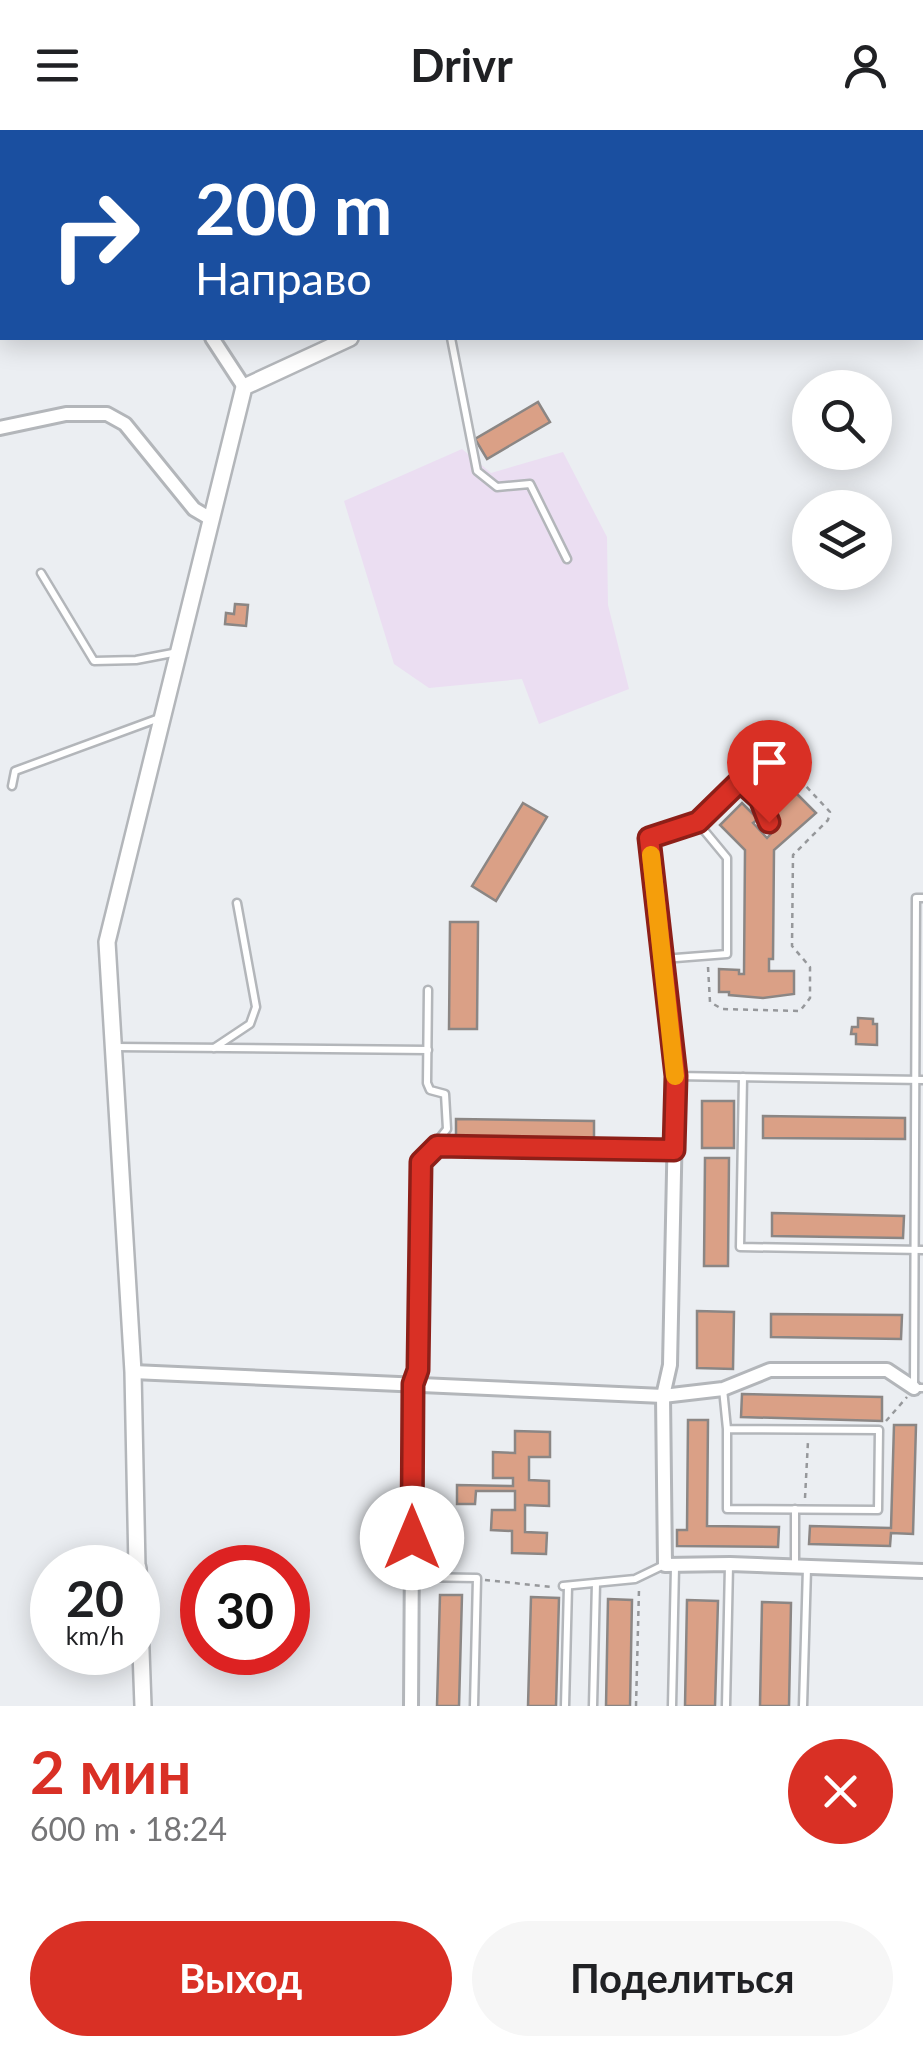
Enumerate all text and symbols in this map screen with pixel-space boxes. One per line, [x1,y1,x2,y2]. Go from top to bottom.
icon: menu [30,38,85,93]
text: Drivr [410,38,513,92]
icon: person [838,38,893,93]
text: 200 m [195,166,392,250]
icon: right [30,170,160,300]
text: Направо [195,251,372,305]
map controls [792,370,892,590]
button: search [792,370,892,470]
button: layers [792,490,892,590]
pin [727,720,812,823]
icon: arrive [742,735,797,790]
position arrow [360,1486,464,1590]
speed limit sign: 30 [180,1545,310,1675]
text: 20 [66,1568,124,1628]
text: km/h [66,1620,124,1650]
text: 2 мин [30,1735,192,1807]
button: close [788,1739,893,1844]
text: 600 m · 18:24 [30,1809,227,1848]
button: Выход [30,1921,452,2036]
button: Поделиться [472,1921,893,2036]

